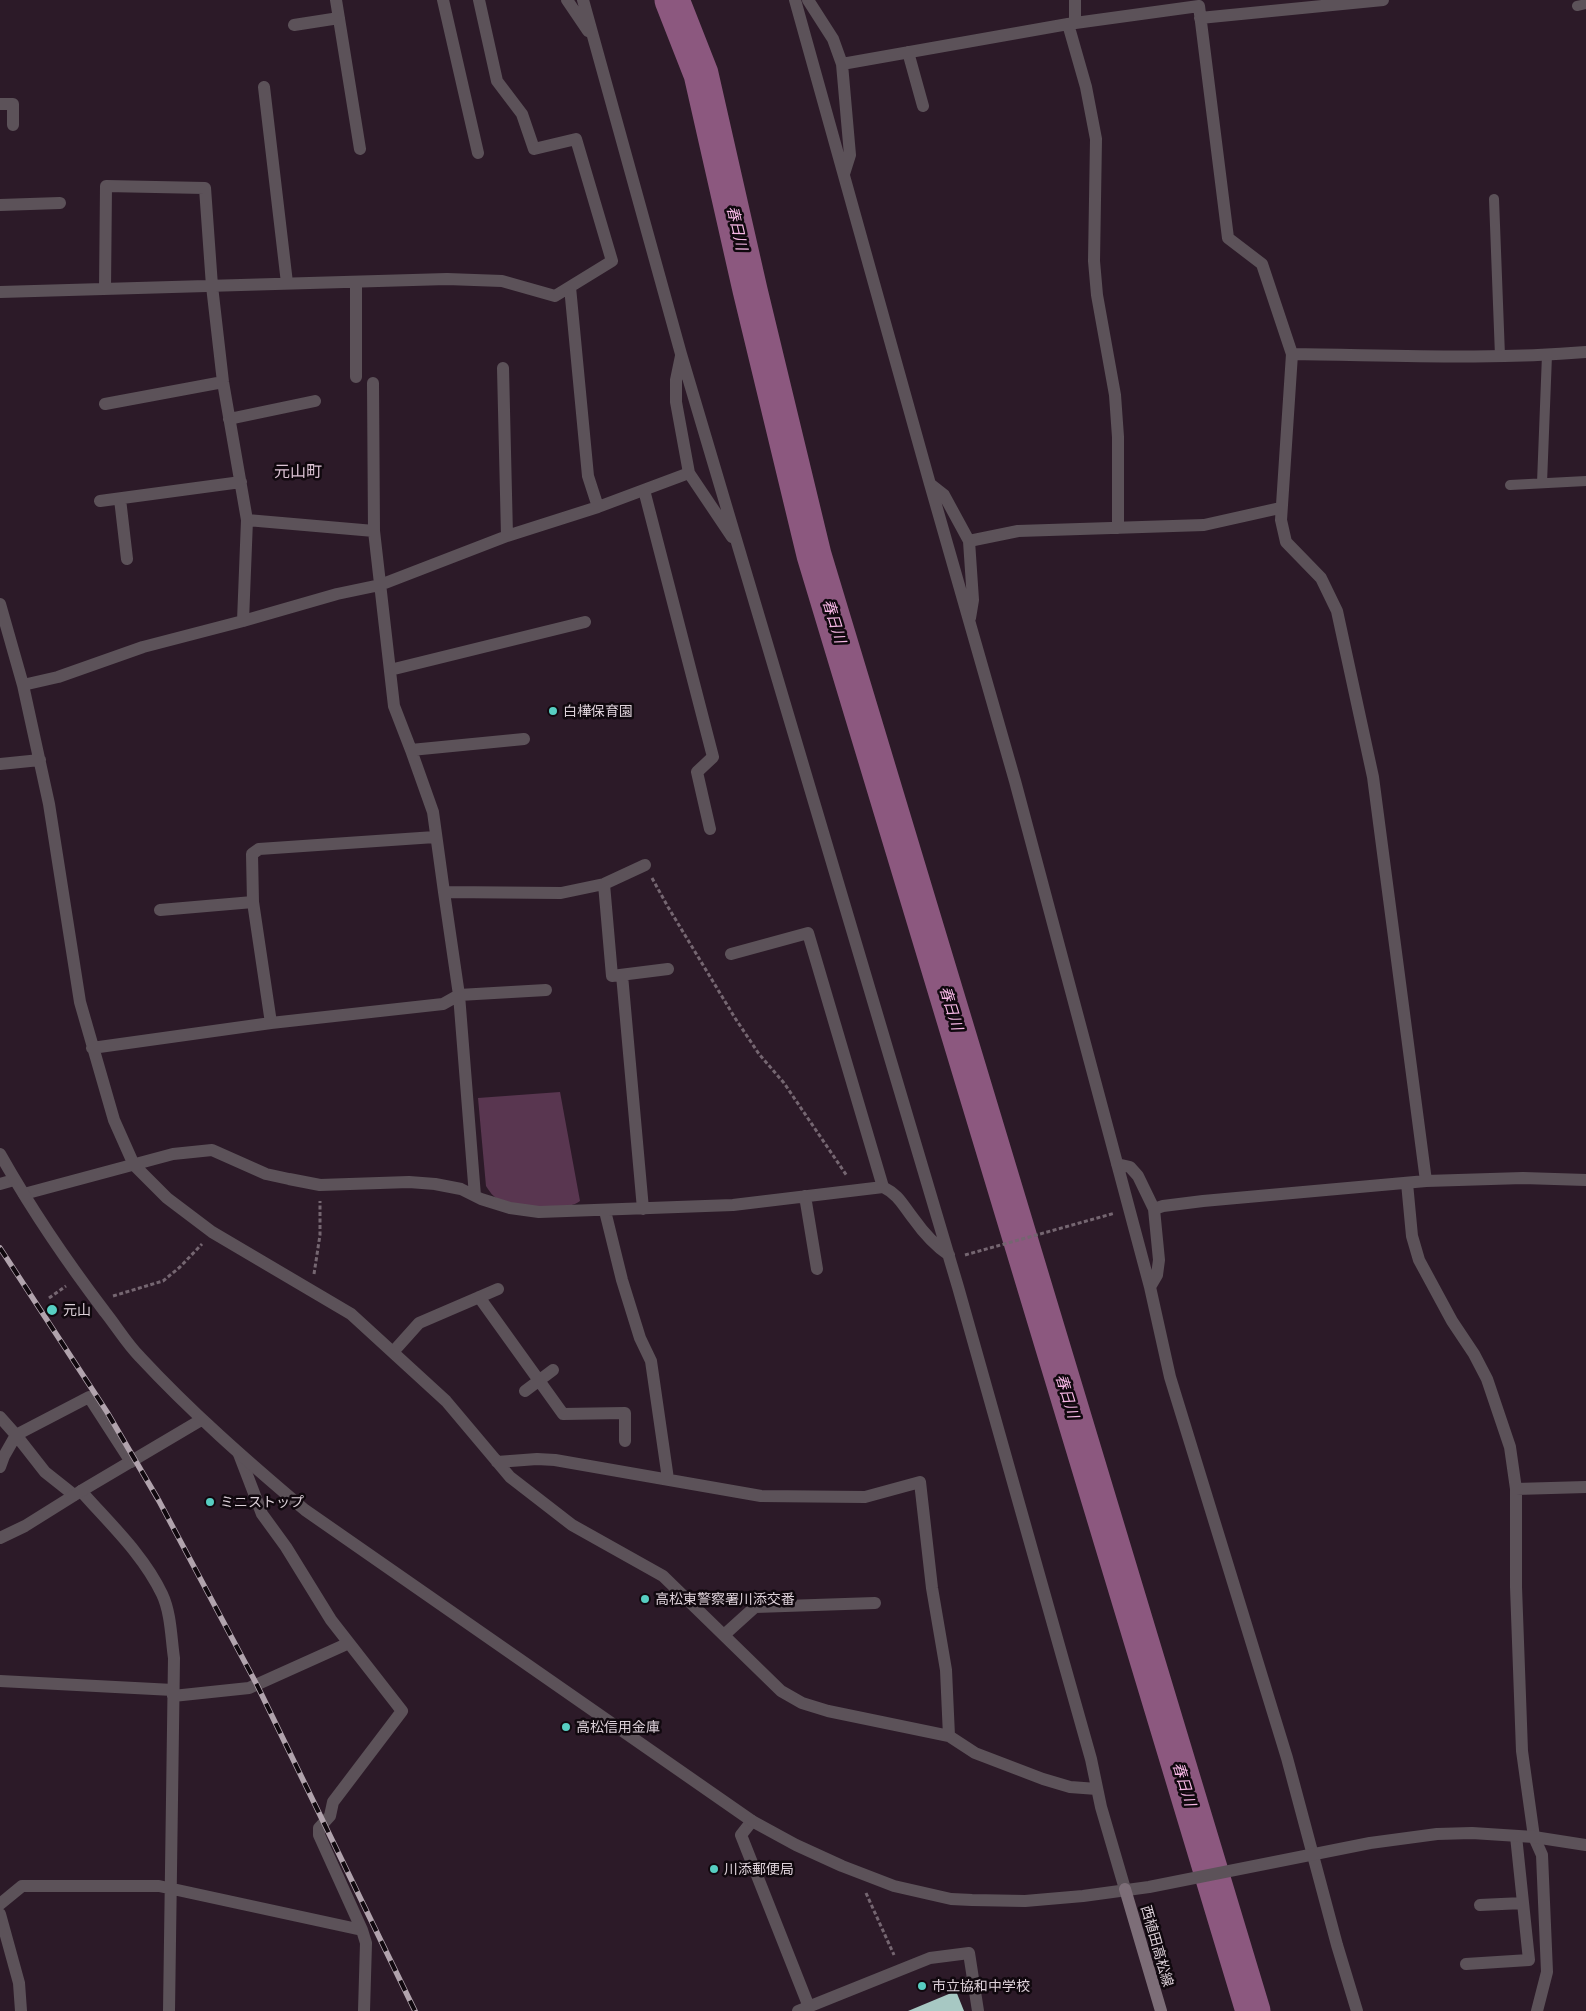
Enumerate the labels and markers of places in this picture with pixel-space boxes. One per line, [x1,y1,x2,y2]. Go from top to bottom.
place label: 白樺保育園 [563,703,633,719]
marker: 白樺保育園 [547,705,559,717]
place label: 元山 [63,1302,91,1318]
marker: 元山 [45,1303,59,1317]
place label: ミニストップ [220,1494,304,1510]
marker: ミニストップ [204,1496,216,1508]
place label: 高松東警察署川添交番 [655,1591,795,1607]
marker: 高松東警察署川添交番 [639,1593,651,1605]
place label: 高松信用金庫 [576,1719,660,1735]
marker: 高松信用金庫 [560,1721,572,1733]
place label: 川添郵便局 [724,1861,794,1877]
marker: 川添郵便局 [708,1863,720,1875]
place label: 市立協和中学校 [932,1978,1030,1994]
marker: 市立協和中学校 [916,1980,928,1992]

